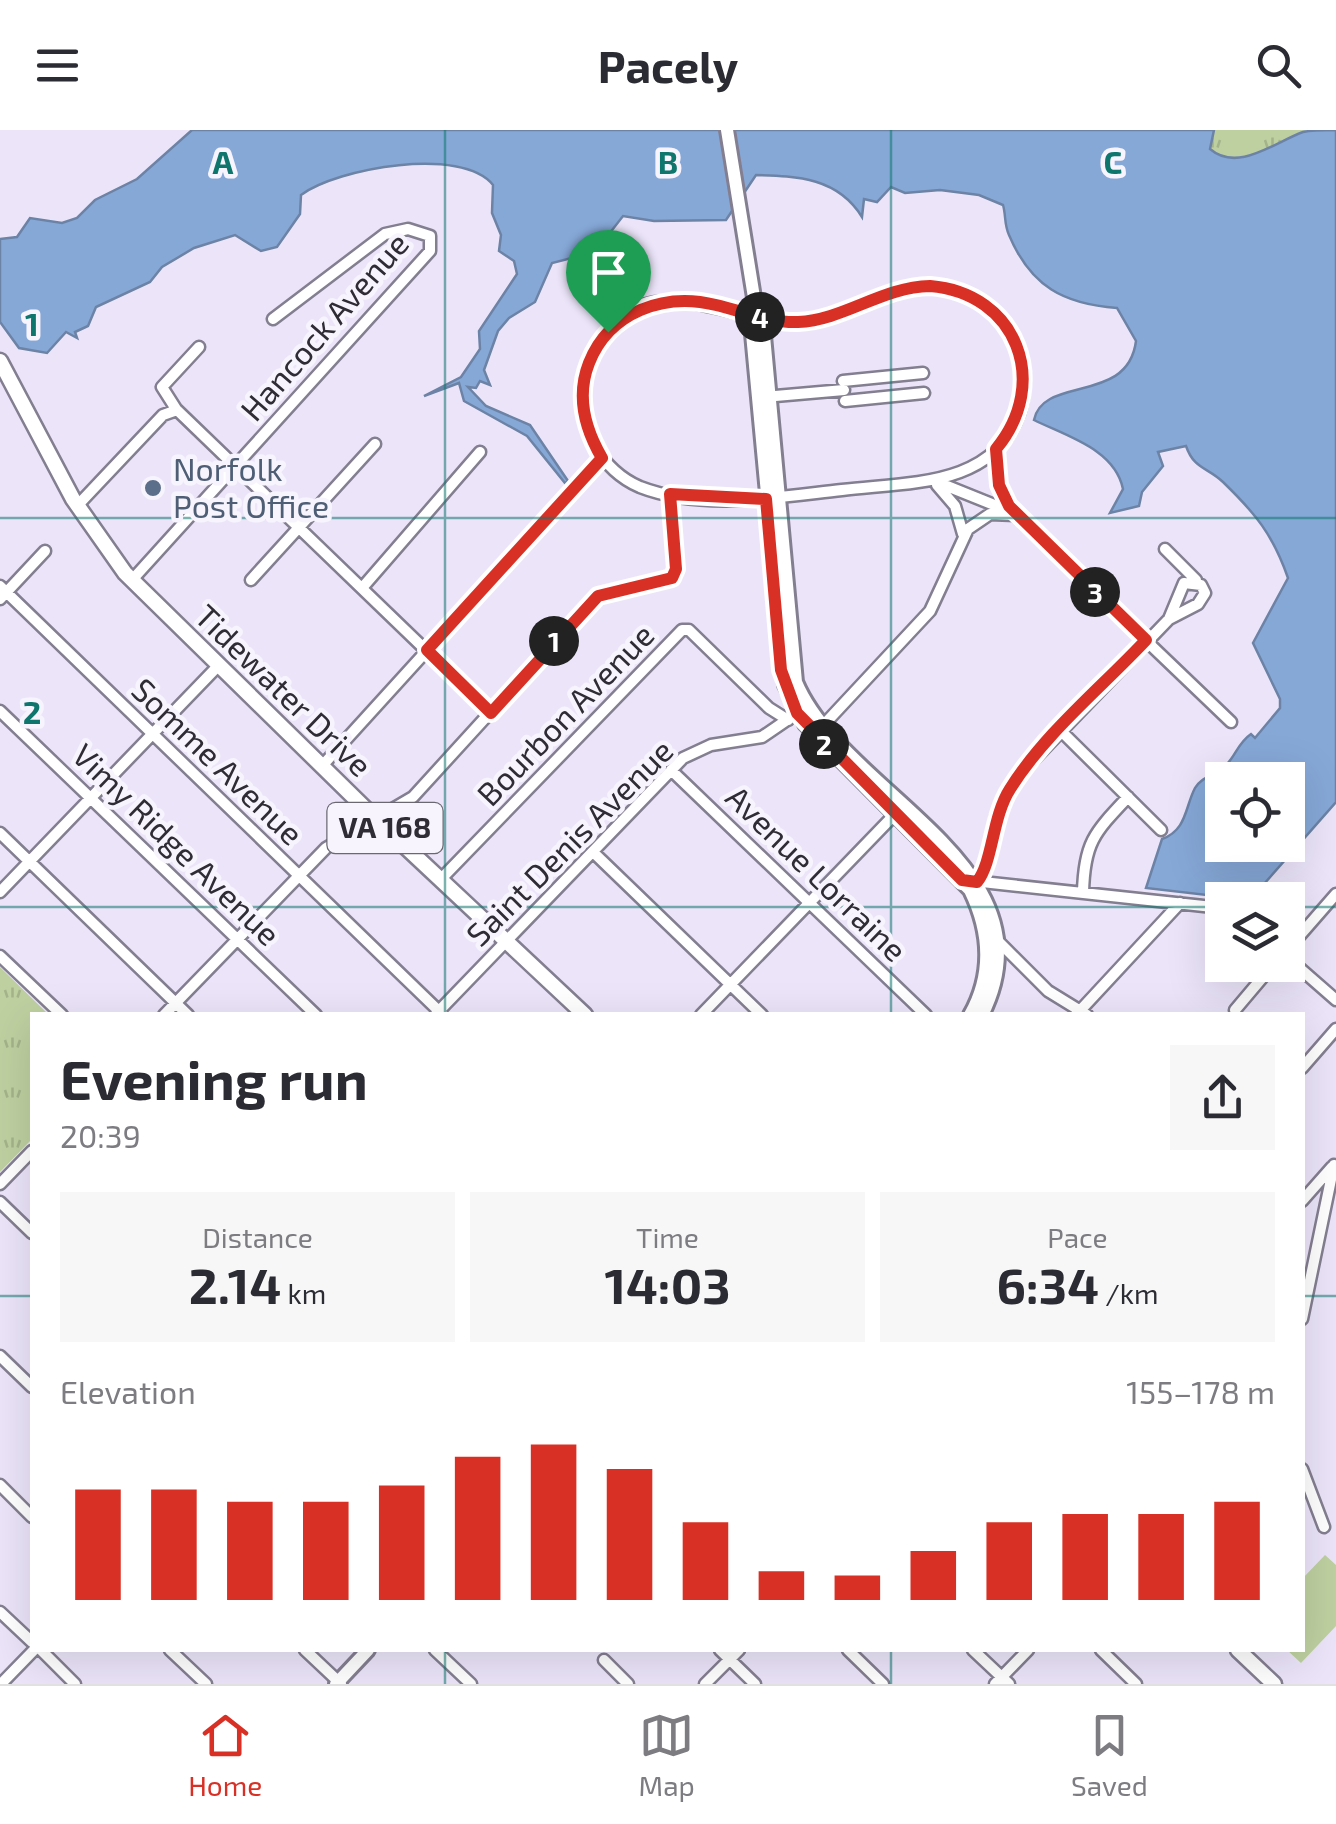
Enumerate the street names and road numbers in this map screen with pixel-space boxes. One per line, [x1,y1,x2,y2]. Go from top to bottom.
street label: Hancock Avenue [232,224,415,427]
street label: Tidewater Drive [188,596,381,783]
street label: Bourbon Avenue [468,615,661,812]
street label: Somme Avenue [125,669,312,852]
street label: Saint Denis Avenue [457,730,680,953]
street label: Vimy Ridge Avenue [66,735,289,952]
street label: Avenue Lorraine [719,777,915,968]
road number: VA 168 [328,803,442,853]

